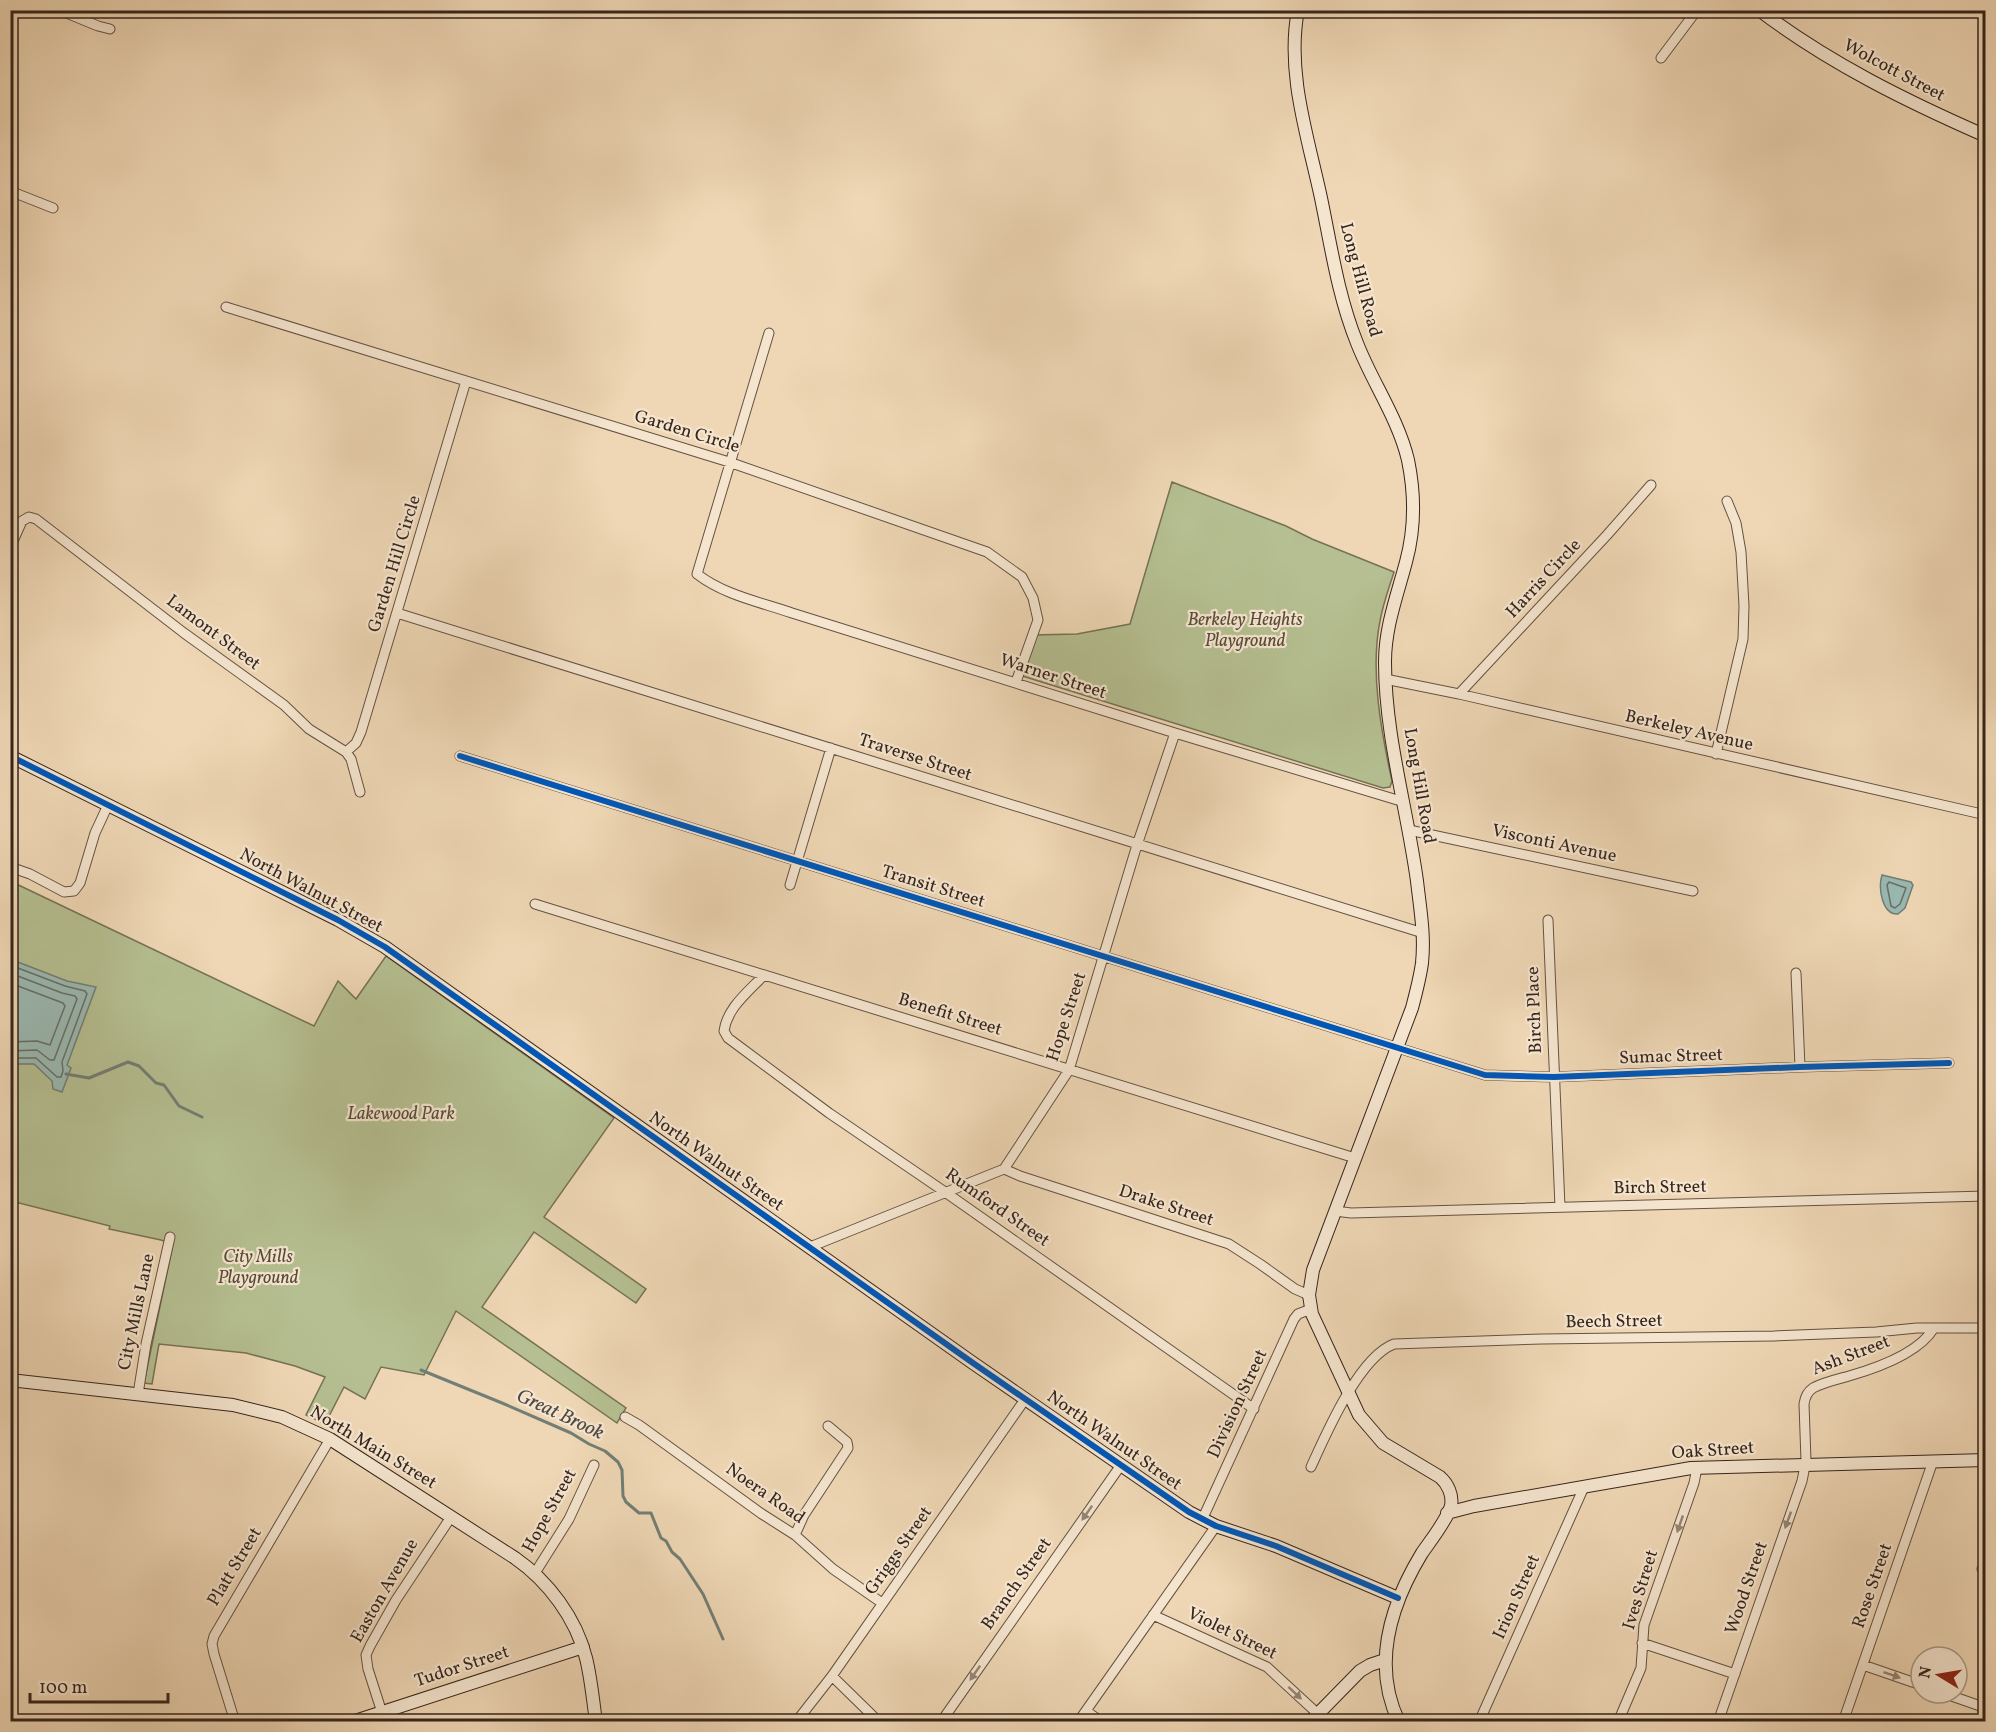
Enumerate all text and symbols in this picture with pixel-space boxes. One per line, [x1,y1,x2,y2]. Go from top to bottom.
street label: Wolcott Street [1839,34,1949,108]
street label: Long Hill Road [1333,220,1387,340]
street label: Garden Circle [631,404,743,460]
street label: Garden Hill Circle [362,492,428,636]
street label: Harris Circle [1501,534,1587,624]
street label: Lamont Street [161,589,265,677]
park label: Berkeley Heights Playground [1187,608,1303,654]
street label: Warner Street [996,648,1110,706]
street label: Berkeley Avenue [1622,704,1756,758]
street label: Long Hill Road [1397,726,1441,846]
street label: Traverse Street [855,728,975,788]
street label: Visconti Avenue [1489,819,1619,869]
street label: North Walnut Street [235,842,387,940]
street label: Transit Street [878,859,988,915]
street label: Birch Place [1521,966,1549,1054]
street label: Hope Street [1041,969,1093,1065]
street label: Benefit Street [895,987,1005,1043]
street label: Sumac Street [1619,1043,1723,1071]
park label: Lakewood Park [347,1102,455,1127]
street label: North Walnut Street [643,1106,789,1218]
street label: Rumford Street [940,1163,1054,1253]
street label: Birch Street [1613,1175,1707,1201]
street label: Drake Street [1115,1179,1217,1233]
park label: City Mills Playground [218,1245,299,1291]
street label: City Mills Lane [112,1251,162,1373]
street label: Beech Street [1565,1309,1663,1335]
street label: Ash Street [1808,1330,1894,1382]
street label: Division Street [1202,1345,1274,1463]
water label: Great Brook [512,1382,608,1448]
street label: North Walnut Street [1041,1385,1187,1497]
street label: North Main Street [305,1400,441,1496]
street label: Oak Street [1671,1436,1755,1466]
street label: Noera Road [720,1457,810,1531]
street label: Hope Street [517,1464,583,1558]
street label: Griggs Street [859,1502,939,1600]
one-way arrow [1082,1505,1093,1521]
one-way arrow [1783,1511,1793,1529]
one-way arrow [1674,1515,1684,1533]
street label: Platt Street [202,1523,268,1611]
street label: Branch Street [976,1533,1058,1635]
street label: Easton Avenue [345,1534,425,1648]
street label: Wood Street [1719,1538,1775,1638]
street label: Rose Street [1847,1540,1899,1632]
street label: Ives Street [1617,1547,1665,1633]
street label: Irion Street [1487,1551,1547,1643]
street label: Violet Street [1183,1601,1281,1667]
street label: Tudor Street [412,1640,512,1694]
north arrow [1909,1645,1969,1705]
one-way arrow [969,1664,981,1680]
text: N [1914,1664,1938,1680]
scale bar [30,1666,168,1704]
one-way arrow [1883,1671,1901,1680]
text: 100 m [39,1676,88,1701]
one-way arrow [1288,1686,1303,1700]

